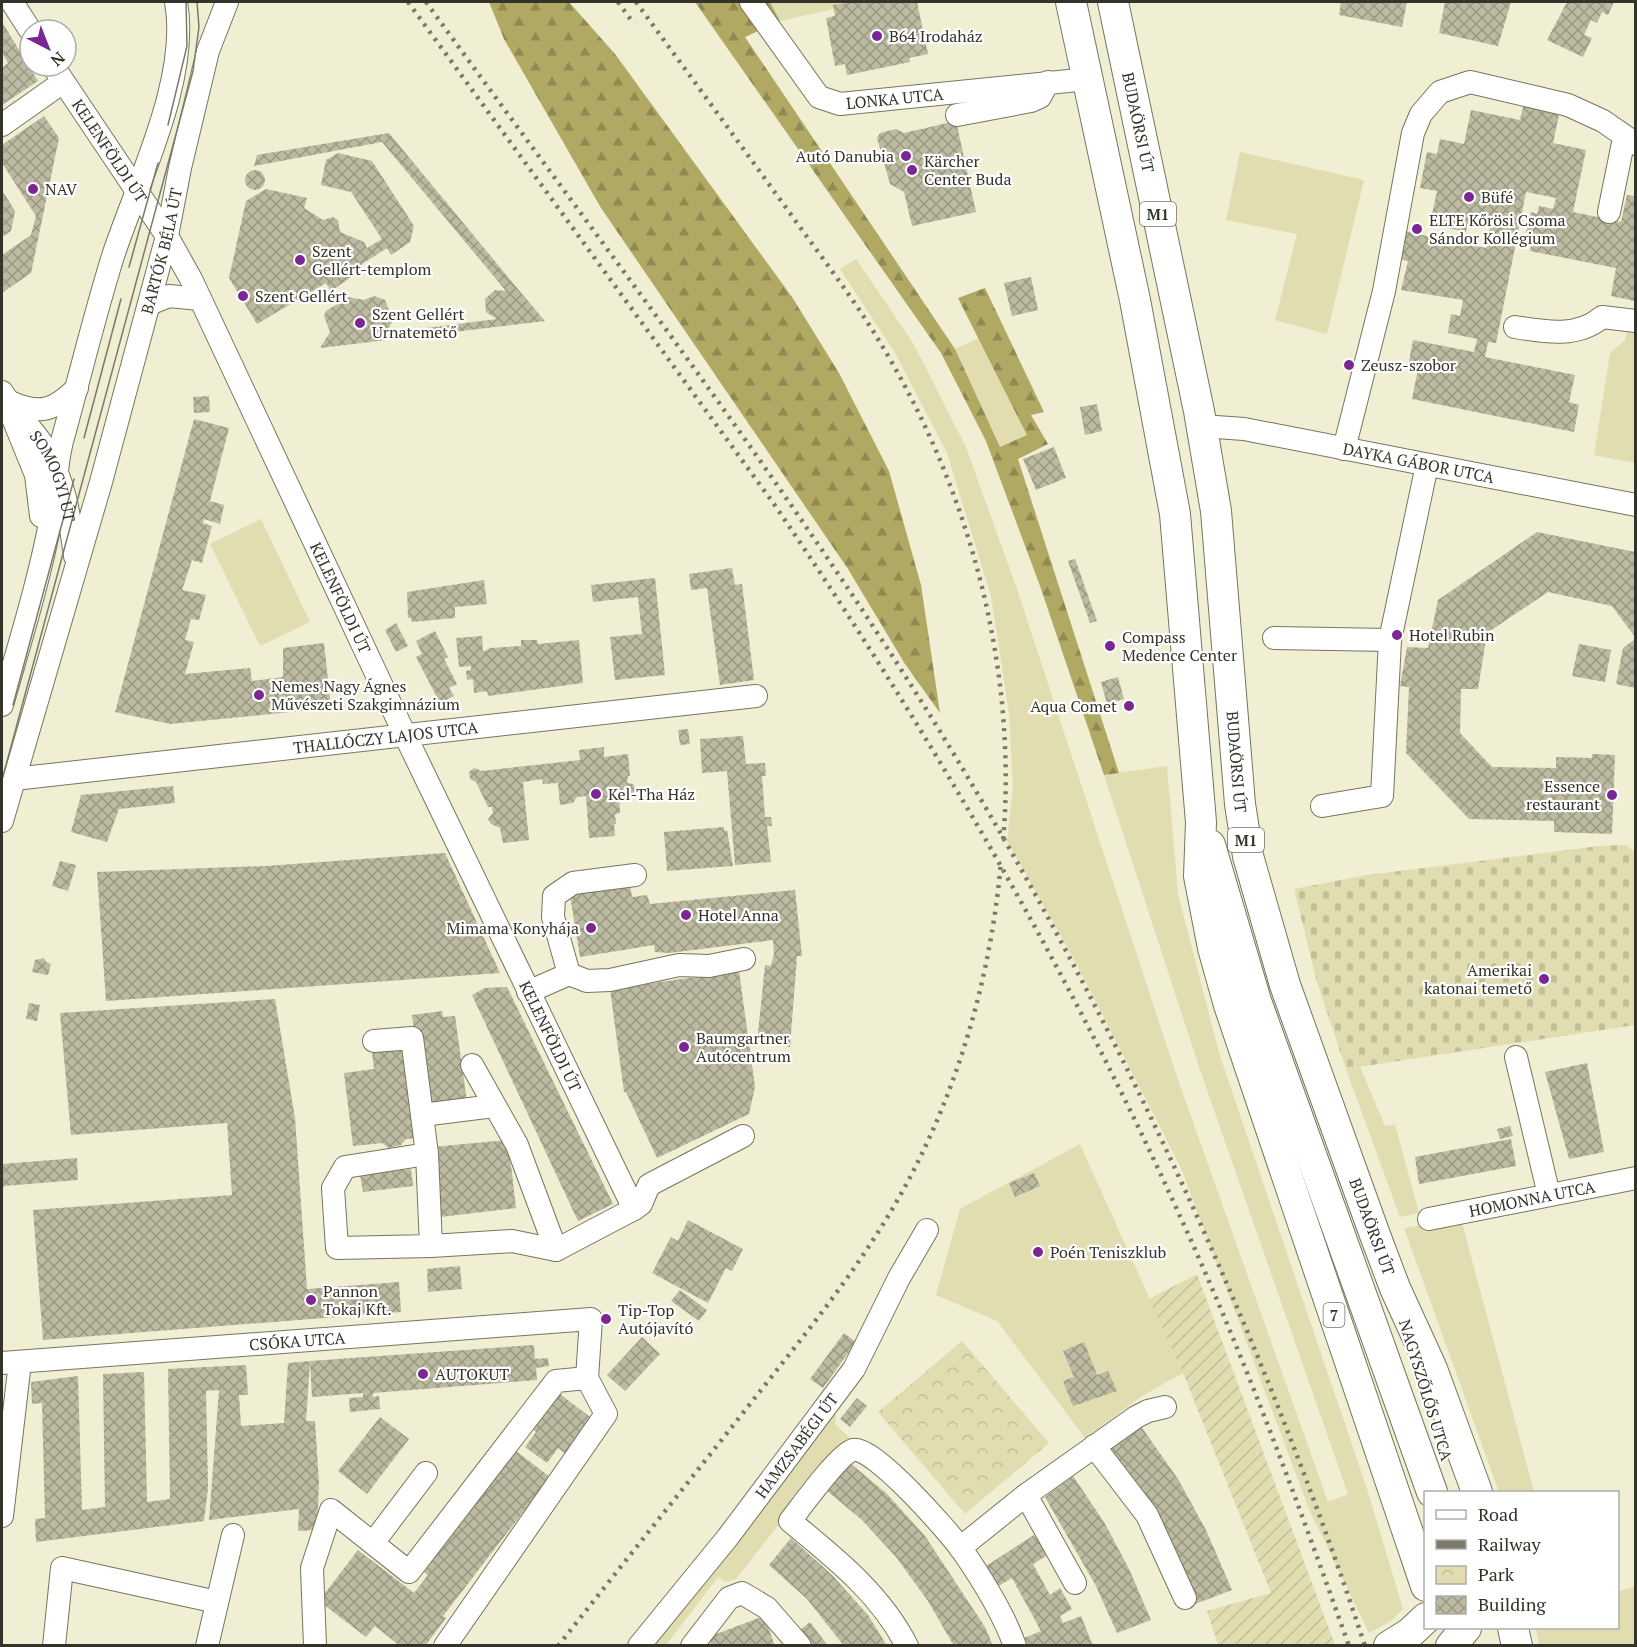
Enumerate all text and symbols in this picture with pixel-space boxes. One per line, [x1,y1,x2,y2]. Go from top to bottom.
north arrow [18,18,78,78]
place label: B64 Irodaház [889,25,983,47]
marker: B64 Irodaház [870,29,884,43]
text: N [46,47,70,71]
street label: BUDAÖRSI ÚT [1117,70,1160,175]
street label: LONKA UTCA [845,83,944,114]
street label: KELENFÖLDI ÚT [67,95,153,207]
place label: Autó Danubia [796,145,894,167]
marker: Autó Danubia [899,149,913,163]
place label: Kärcher Center Buda [924,150,1011,190]
marker: Kärcher Center Buda [905,163,919,177]
place label: NAV [45,178,77,200]
marker: NAV [26,182,40,196]
street label: BARTÓK BÉLA ÚT [136,186,187,316]
place label: Büfé [1481,186,1513,208]
marker: Büfé [1462,190,1476,204]
road number: M1 [1140,202,1176,226]
place label: ELTE Kőrösi Csoma Sándor Kollégium [1429,209,1566,249]
marker: ELTE Kőrösi Csoma Sándor Kollégium [1410,222,1424,236]
place label: Szent Gellért-templom [312,240,431,280]
marker: Szent Gellért-templom [293,253,307,267]
place label: Szent Gellért [255,285,347,307]
marker: Szent Gellért [236,289,250,303]
place label: Szent Gellért Urnatemető [372,303,464,343]
marker: Szent Gellért Urnatemető [353,316,367,330]
place label: Zeusz-szobor [1361,354,1457,376]
marker: Zeusz-szobor [1342,358,1356,372]
street label: SOMOGYI ÚT [25,426,81,524]
street label: DAYKA GÁBOR UTCA [1341,437,1496,488]
street label: KELENFÖLDI ÚT [305,539,376,657]
place label: Hotel Rubin [1409,624,1495,646]
place label: Compass Medence Center [1122,626,1238,666]
marker: Hotel Rubin [1390,628,1404,642]
marker: Compass Medence Center [1103,639,1117,653]
place label: Nemes Nagy Ágnes Művészeti Szakgimnázium [271,675,460,715]
marker: Nemes Nagy Ágnes Művészeti Szakgimnázium [252,688,266,702]
place label: Aqua Comet [1030,695,1117,717]
marker: Aqua Comet [1122,699,1136,713]
street label: BUDAÖRSI ÚT [1221,710,1252,814]
street label: THALLÓCZY LAJOS UTCA [292,716,479,759]
place label: Essence restaurant [1526,775,1600,815]
place label: Kel-Tha Ház [608,783,695,805]
marker: Kel-Tha Ház [589,787,603,801]
marker: Essence restaurant [1605,788,1619,802]
road number: M1 [1228,828,1264,852]
place label: Hotel Anna [698,904,779,926]
marker: Hotel Anna [679,908,693,922]
place label: Mimama Konyhája [446,917,579,939]
marker: Mimama Konyhája [584,921,598,935]
place label: Amerikai katonai temető [1424,959,1532,999]
marker: Amerikai katonai temető [1537,972,1551,986]
street label: KELENFÖLDI ÚT [514,977,587,1095]
place label: Baumgartner Autócentrum [696,1027,791,1067]
marker: Baumgartner Autócentrum [677,1040,691,1054]
street label: BUDAÖRSI ÚT [1344,1175,1400,1278]
street label: HOMONNA UTCA [1467,1175,1597,1222]
place label: Poén Teniszklub [1050,1241,1167,1263]
marker: Poén Teniszklub [1031,1245,1045,1259]
place label: Pannon Tokaj Kft. [323,1280,392,1320]
marker: Pannon Tokaj Kft. [304,1293,318,1307]
place label: Tip-Top Autójavító [618,1299,693,1339]
road number: 7 [1324,1303,1344,1327]
marker: Tip-Top Autójavító [599,1312,613,1326]
street label: NAGYSZŐLŐS UTCA [1394,1317,1458,1463]
street label: CSÓKA UTCA [248,1326,346,1356]
place label: AUTOKUT [435,1363,509,1385]
marker: AUTOKUT [416,1367,430,1381]
street label: HAMZSABÉGI ÚT [750,1388,843,1503]
legend [1424,1491,1619,1629]
text: Road [1478,1502,1518,1526]
text: Railway [1478,1532,1542,1556]
text: Park [1478,1562,1515,1586]
text: Building [1478,1592,1546,1616]

